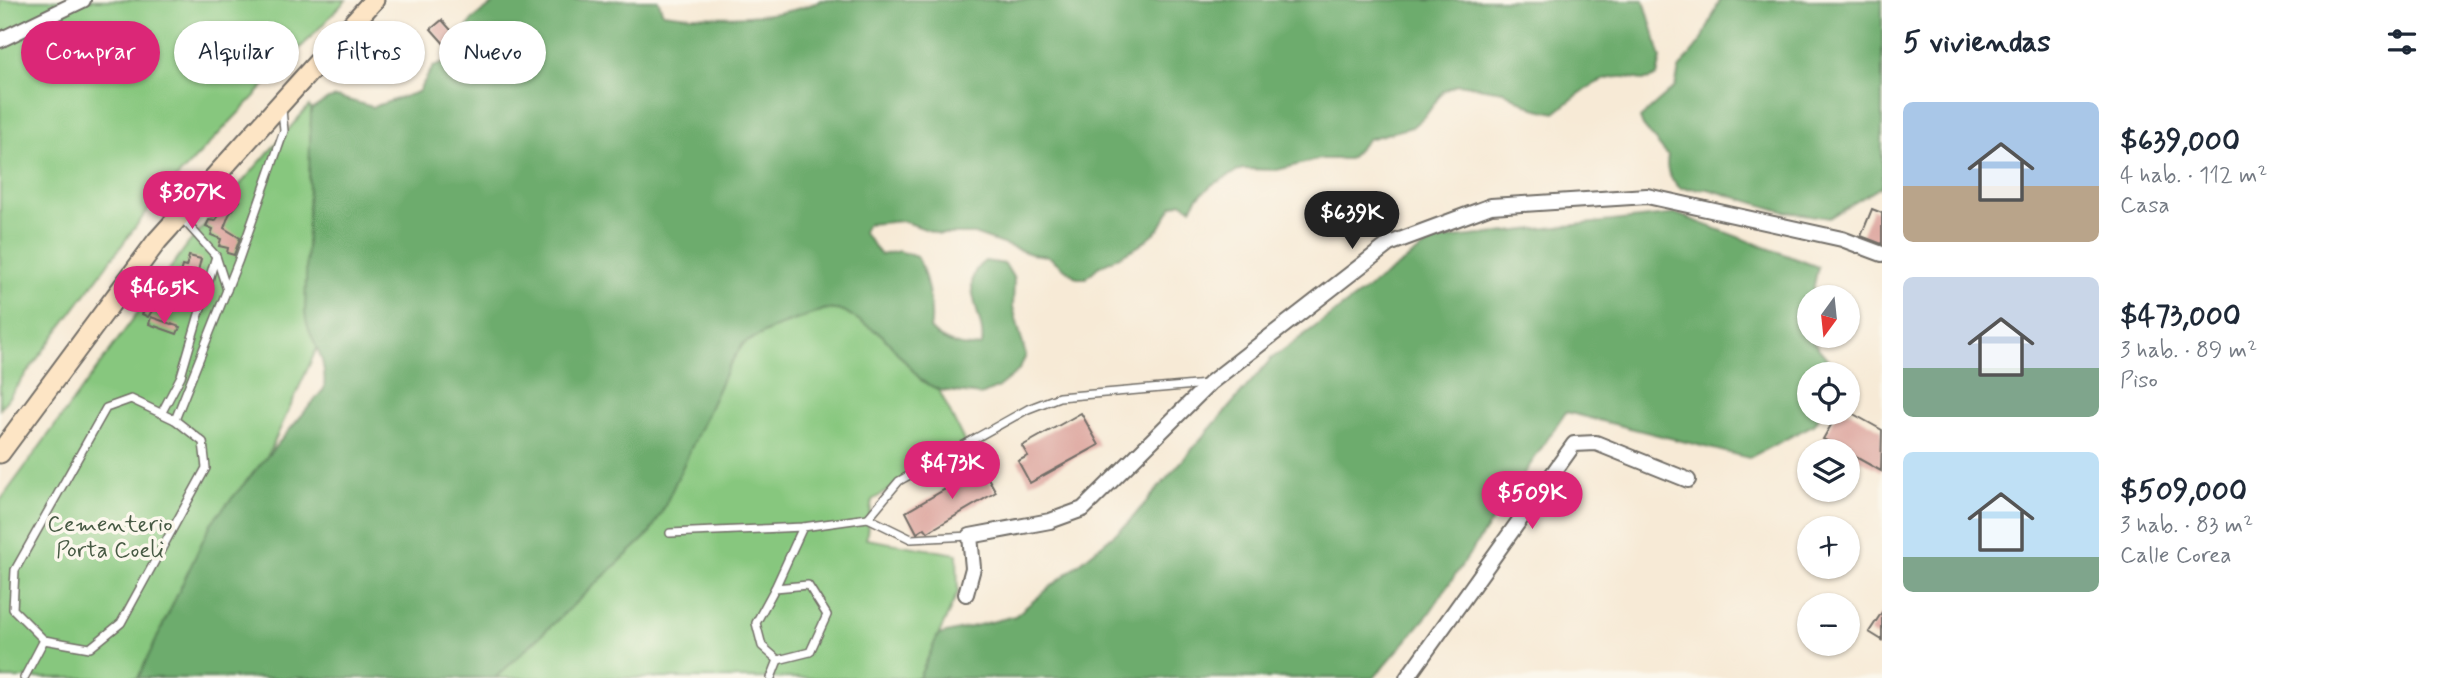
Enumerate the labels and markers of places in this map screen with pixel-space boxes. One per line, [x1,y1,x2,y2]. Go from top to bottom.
pin: $307K [143,172,241,231]
pin: $639K [1303,191,1401,251]
pin: $465K [115,266,213,326]
pin: $473K [903,442,1001,501]
pin: $509K [1483,472,1581,531]

